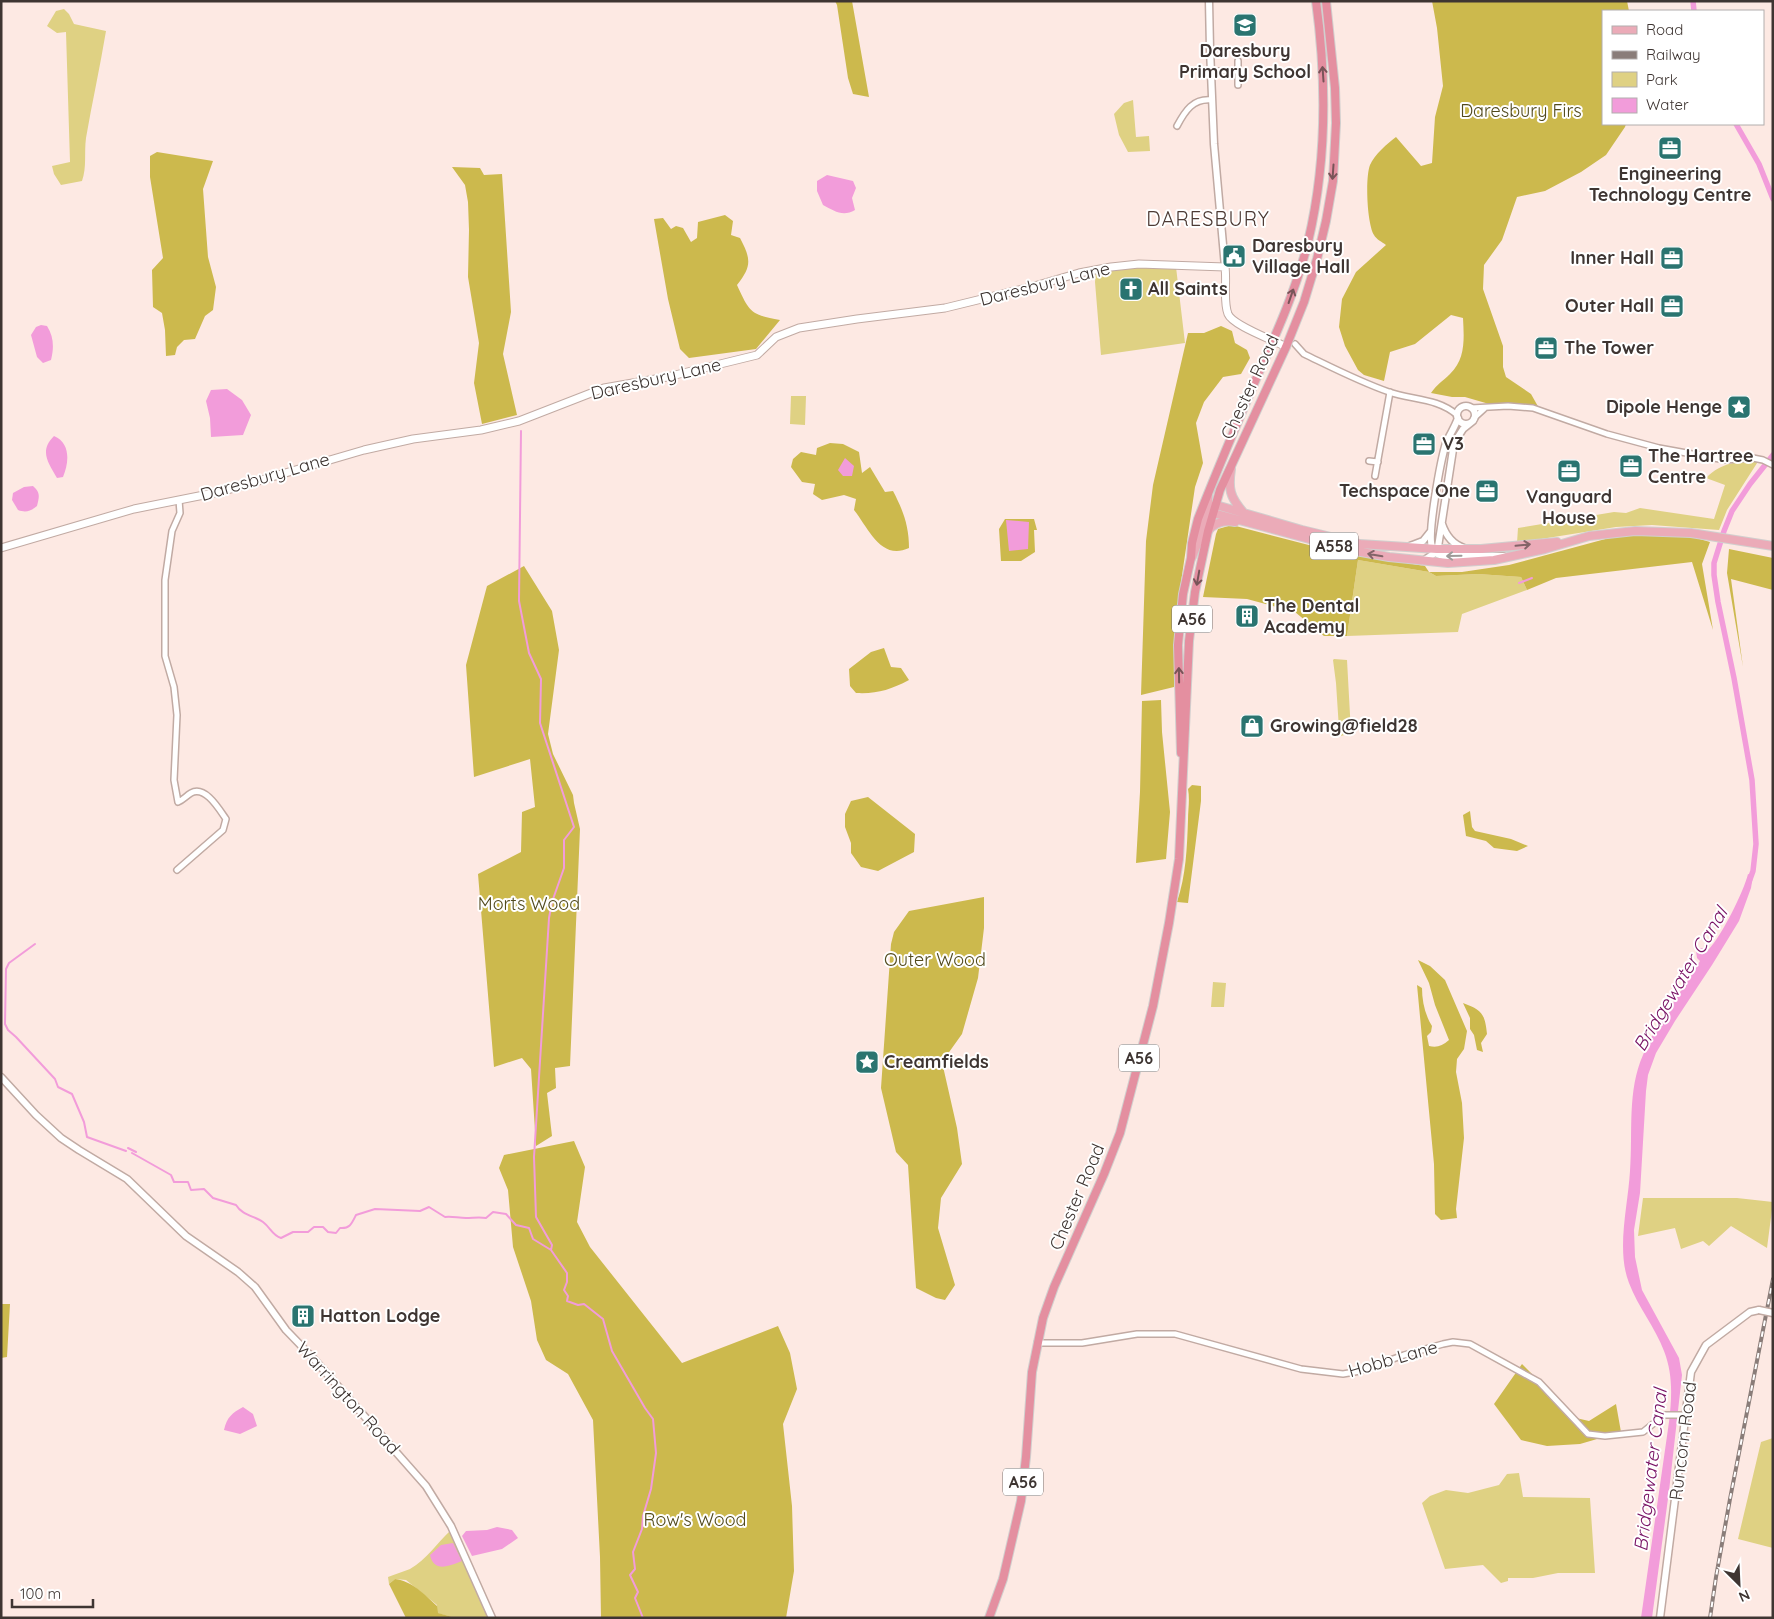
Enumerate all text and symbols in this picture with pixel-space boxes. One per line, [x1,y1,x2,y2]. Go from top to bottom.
legend [1602,10,1764,125]
school or university icon: Daresbury Primary School [1232,12,1258,38]
text: Road [1646,20,1683,39]
place label: Daresbury Primary School [1179,39,1311,83]
text: Railway [1646,45,1701,64]
one-way arrow [1318,67,1327,83]
text: Park [1646,70,1678,89]
text: Water [1646,95,1689,114]
park label: Daresbury Firs [1460,99,1582,122]
office icon: Engineering Technology Centre [1657,135,1683,161]
place label: Engineering Technology Centre [1589,162,1751,206]
one-way arrow [1329,163,1338,179]
district label: DARESBURY [1146,206,1270,231]
place label: Daresbury Village Hall [1252,234,1350,278]
public building icon: Daresbury Village Hall [1221,243,1247,269]
office icon: Inner Hall [1659,245,1685,271]
place label: Inner Hall [1570,246,1654,269]
street label: Daresbury Lane [977,256,1112,311]
church icon: All Saints [1118,276,1144,302]
place label: All Saints [1148,277,1228,300]
one-way arrow [1287,288,1297,304]
office icon: Outer Hall [1659,293,1685,319]
place label: Outer Hall [1565,294,1654,317]
street label: Chester Road [1215,331,1284,443]
office icon: The Tower [1533,335,1559,361]
place label: The Tower [1564,336,1654,359]
street label: Daresbury Lane [588,352,723,405]
place icon: Dipole Henge [1726,394,1752,420]
place label: Dipole Henge [1606,395,1722,418]
office icon: V3 [1411,431,1437,457]
place label: V3 [1442,432,1464,455]
place label: The Hartree Centre [1648,444,1754,488]
street label: Daresbury Lane [198,447,332,506]
office icon: The Hartree Centre [1618,453,1644,479]
office icon: Vanguard House [1556,458,1582,484]
office icon: Techspace One [1474,478,1500,504]
place label: Techspace One [1339,479,1470,502]
place label: Vanguard House [1526,485,1612,529]
road number: A558 [1310,532,1358,560]
one-way arrow [1515,540,1531,550]
one-way arrow [1368,549,1384,559]
one-way arrow [1447,551,1463,561]
one-way arrow [1193,570,1202,586]
place label: The Dental Academy [1264,594,1359,638]
building icon: The Dental Academy [1234,603,1260,629]
road number: A56 [1172,606,1212,632]
one-way arrow [1174,667,1183,683]
shop icon: Growing@field28 [1239,713,1265,739]
place label: Growing@field28 [1270,714,1418,737]
park label: Morts Wood [478,892,580,915]
water label: Bridgewater Canal [1628,900,1734,1055]
park label: Outer Wood [884,948,986,971]
road number: A56 [1119,1044,1159,1072]
place icon: Creamfields [854,1049,880,1075]
place label: Creamfields [884,1050,989,1073]
street label: Chester Road [1044,1140,1109,1253]
building icon: Hatton Lodge [290,1303,316,1329]
place label: Hatton Lodge [320,1304,440,1327]
street label: Hobb Lane [1346,1335,1440,1382]
street label: Warrington Road [292,1336,405,1459]
street label: Runcorn Road [1664,1380,1701,1502]
water label: Bridgewater Canal [1628,1385,1672,1553]
road number: A56 [1003,1468,1043,1495]
park label: Row's Wood [644,1508,746,1531]
north arrow [1714,1559,1764,1609]
scale bar [12,1576,94,1608]
text: 100 m [20,1584,61,1603]
text: N [1736,1586,1753,1606]

